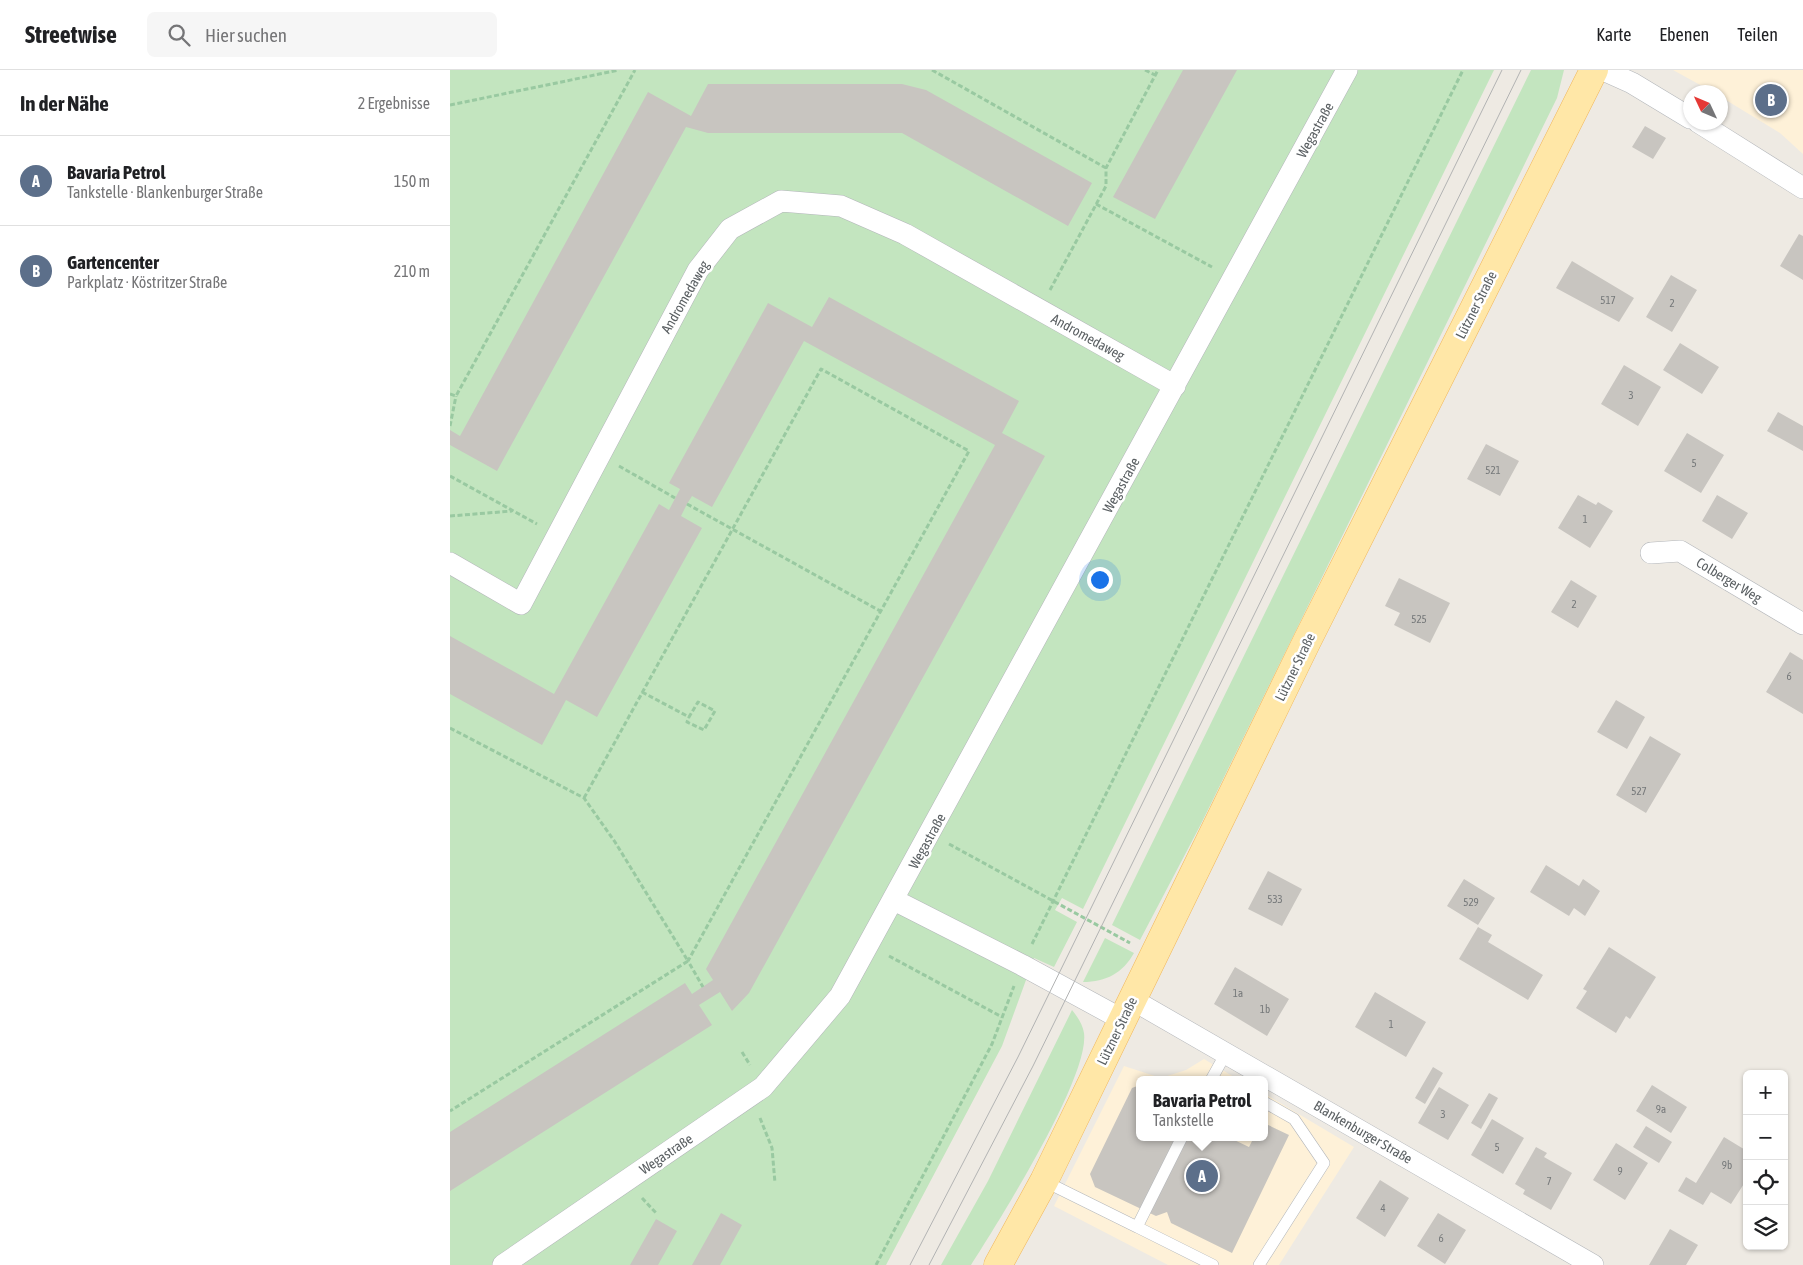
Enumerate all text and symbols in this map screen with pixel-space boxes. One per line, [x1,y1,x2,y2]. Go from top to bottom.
search box [147,12,497,57]
text: Streetwise [25,21,117,48]
icon: search [165,21,193,49]
text: Hier suchen [205,24,287,46]
text: Karte [1596,24,1631,45]
text: Ebenen [1659,24,1709,45]
text: Teilen [1737,24,1778,45]
pin: B [1755,81,1787,119]
north arrow [1683,85,1728,130]
text: In der Nähe [20,91,109,115]
text: 2 Ergebnisse [358,94,430,112]
street label: Wegastraße [1293,100,1337,160]
text: Bavaria Petrol [67,161,166,183]
text: A [32,172,40,190]
text: 150 m [394,172,430,190]
text: Tankstelle · Blankenburger Straße [67,183,263,201]
text: Gartencenter [67,251,159,273]
street label: Andromedaweg [658,258,712,336]
text: B [32,262,40,280]
text: 210 m [394,262,430,280]
street label: Lützner Straße [1452,269,1500,341]
text: Parkplatz · Köstritzer Straße [67,273,227,291]
house number: 517 [1600,294,1616,306]
house number: 2 [1669,297,1675,309]
street label: Andromedaweg [1049,310,1127,364]
house number: 3 [1628,389,1634,401]
street label: Wegastraße [1099,455,1143,515]
house number: 5 [1691,457,1697,469]
house number: 521 [1485,464,1501,476]
house number: 1 [1582,513,1588,525]
street label: Colberger Weg [1693,554,1765,606]
your location [1087,567,1113,593]
house number: 2 [1571,598,1577,610]
house number: 525 [1411,613,1427,625]
street label: Lützner Straße [1272,630,1318,704]
house number: 6 [1786,670,1792,682]
house number: 527 [1631,785,1647,797]
street label: Wegastraße [905,811,949,871]
house number: 533 [1267,893,1283,905]
house number: 529 [1463,896,1479,908]
house number: 1a [1233,987,1243,999]
street label: Lützner Straße [1094,994,1140,1068]
house number: 1b [1260,1003,1270,1015]
house number: 1 [1388,1018,1394,1030]
map controls [1743,1070,1788,1250]
button: + [1743,1070,1788,1115]
popup [1136,1076,1268,1141]
text: Bavaria Petrol [1153,1089,1251,1111]
street label: Blankenburger Straße [1311,1097,1415,1167]
house number: 9a [1656,1103,1666,1115]
house number: 3 [1440,1108,1446,1120]
text: Tankstelle [1153,1111,1214,1129]
button: − [1743,1115,1788,1160]
street label: Wegastraße [636,1130,696,1178]
house number: 5 [1494,1141,1500,1153]
pin: A [1186,1157,1218,1195]
house number: 9b [1722,1159,1732,1171]
button: locate [1743,1160,1788,1205]
house number: 9 [1617,1165,1623,1177]
house number: 7 [1546,1175,1552,1187]
house number: 4 [1380,1202,1386,1214]
button: layers [1743,1205,1788,1250]
house number: 6 [1438,1232,1444,1244]

